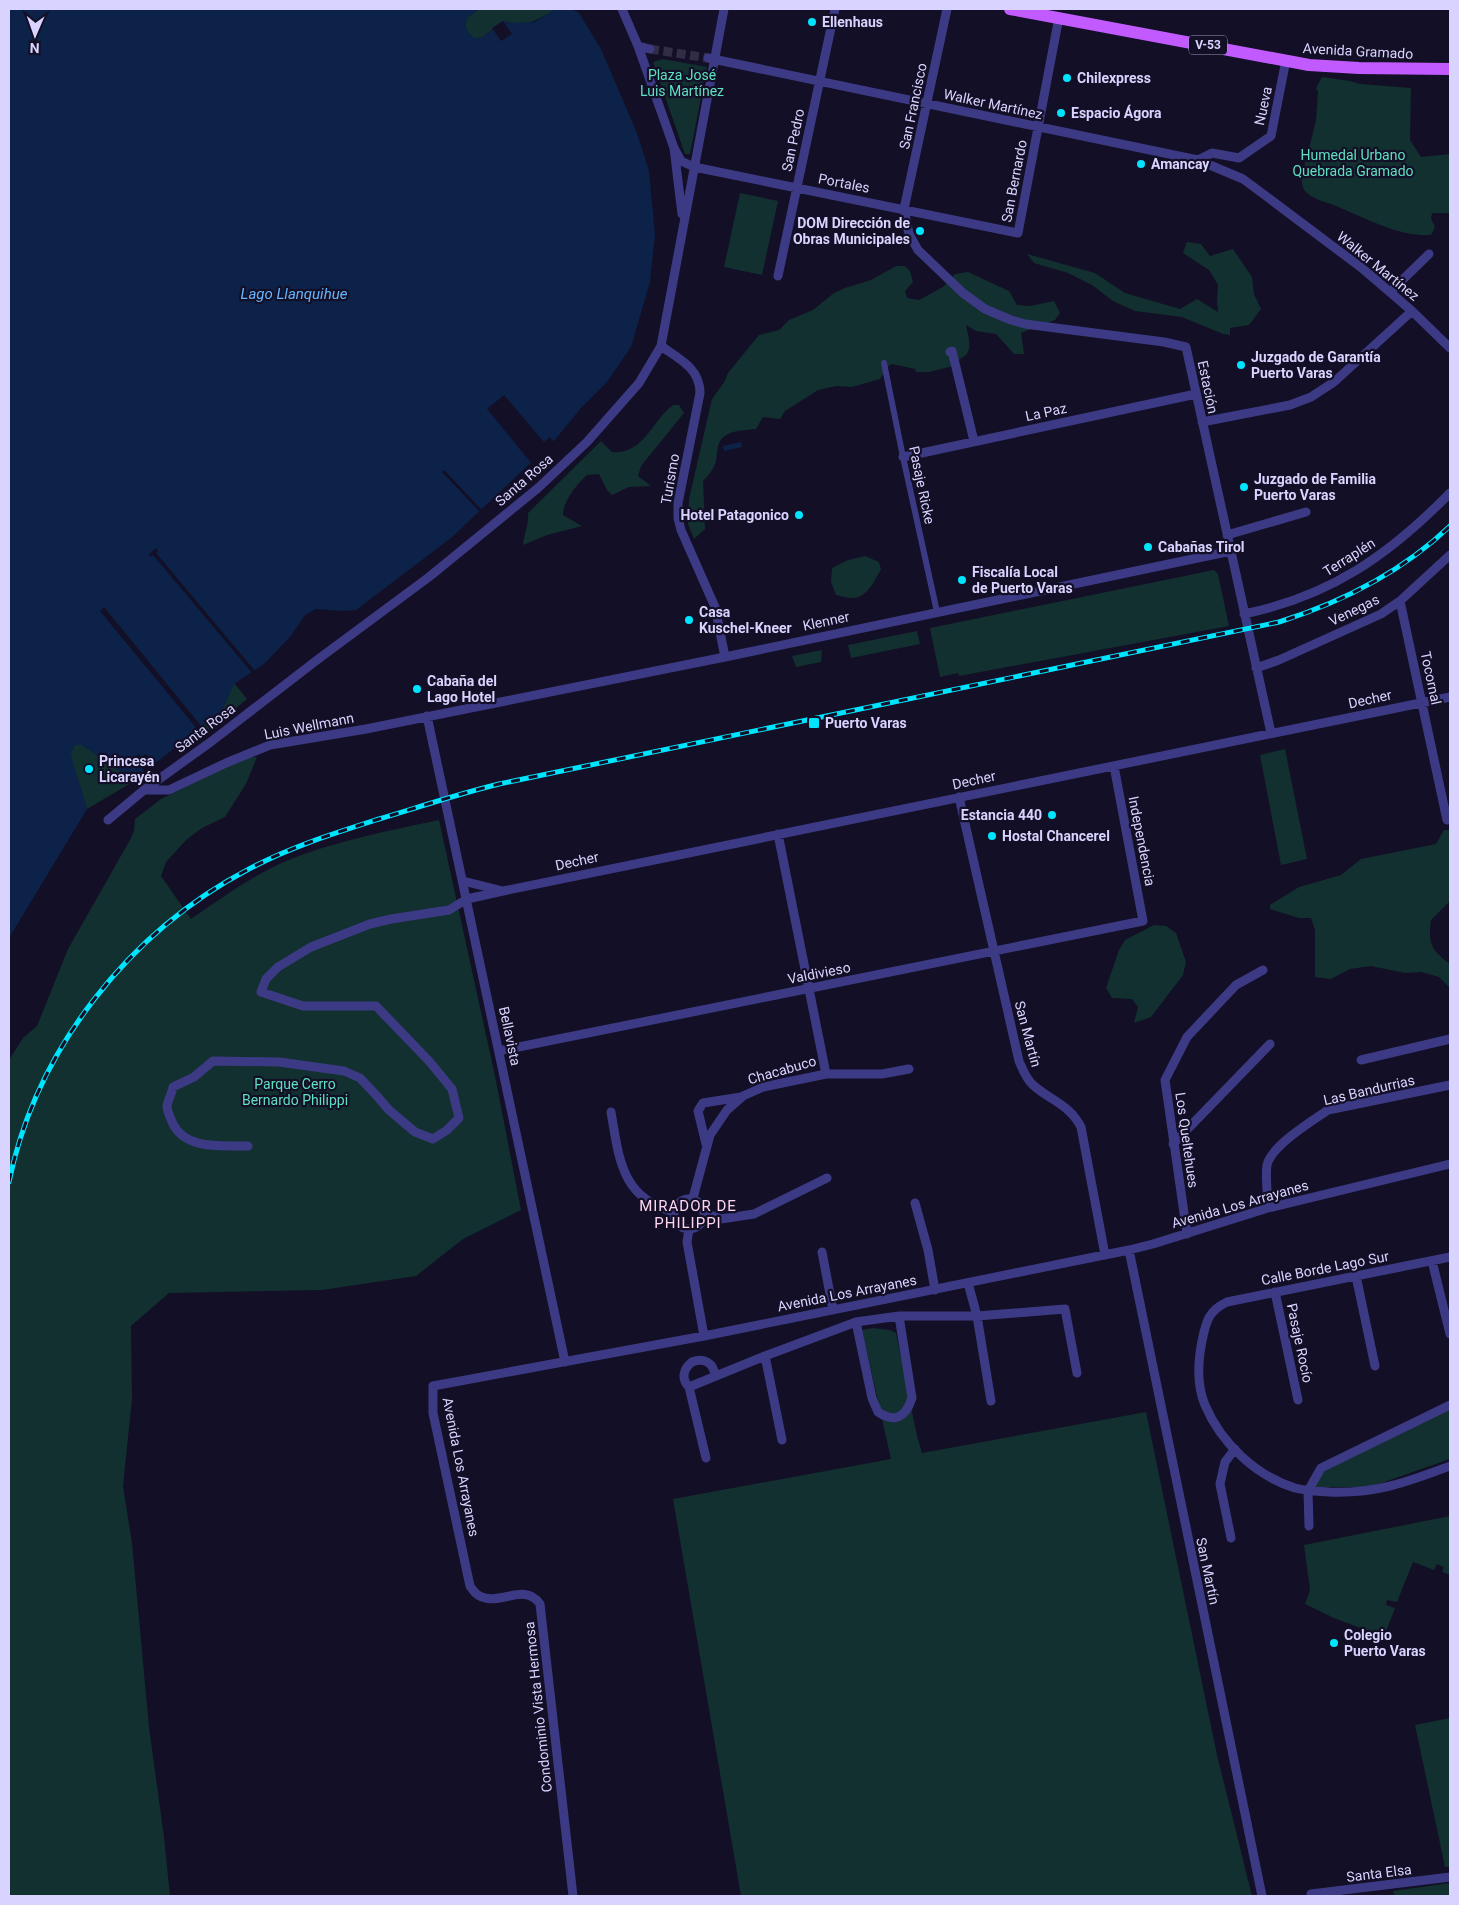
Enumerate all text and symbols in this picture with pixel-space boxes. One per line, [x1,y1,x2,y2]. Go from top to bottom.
north arrow [10,10,60,60]
place label: Ellenhaus [822,14,883,30]
marker: Ellenhaus [806,16,818,28]
road number: V-53 [1189,36,1227,54]
text: N [29,40,40,56]
street label: Avenida Gramado [1302,40,1414,62]
street label: San Francisco [896,61,930,151]
park label: Plaza José Luis Martínez [640,67,724,99]
place label: Chilexpress [1077,70,1151,86]
marker: Chilexpress [1061,72,1073,84]
street label: Nueva [1251,85,1275,127]
street label: Walker Martínez [942,86,1044,122]
place label: Espacio Ágora [1071,104,1162,121]
street label: San Pedro [779,107,807,173]
marker: Espacio Ágora [1055,107,1067,119]
street label: San Bernardo [998,138,1030,224]
park label: Humedal Urbano Quebrada Gramado [1292,147,1414,179]
place label: Amancay [1151,156,1210,172]
marker: Amancay [1135,158,1147,170]
street label: Portales [817,170,871,196]
place label: DOM Dirección de Obras Municipales [793,215,910,247]
marker: DOM Dirección de Obras Municipales [914,225,926,237]
street label: Walker Martínez [1334,228,1422,304]
water label: Lago Llanquihue [241,285,348,303]
place label: Juzgado de Garantía Puerto Varas [1251,349,1381,381]
street label: Estación [1195,359,1221,415]
marker: Juzgado de Garantía Puerto Varas [1235,359,1247,371]
street label: La Paz [1024,400,1068,424]
street label: Pasaje Ricke [906,445,938,525]
street label: Santa Rosa [492,451,556,509]
street label: Turismo [658,452,682,506]
place label: Juzgado de Familia Puerto Varas [1254,471,1377,503]
marker: Juzgado de Familia Puerto Varas [1238,481,1250,493]
place label: Hotel Patagonico [680,507,789,523]
marker: Hotel Patagonico [793,509,805,521]
street label: Terraplén [1320,535,1378,579]
place label: Cabañas Tirol [1158,539,1245,555]
marker: Cabañas Tirol [1142,541,1154,553]
place label: Fiscalía Local de Puerto Varas [972,564,1073,596]
marker: Fiscalía Local de Puerto Varas [956,574,968,586]
street label: Venegas [1326,591,1382,629]
place label: Casa Kuschel-Kneer [699,604,792,636]
street label: Klenner [801,608,851,634]
marker: Casa Kuschel-Kneer [683,614,695,626]
street label: Tocornal [1418,650,1444,706]
place label: Cabaña del Lago Hotel [427,673,497,705]
marker: Cabaña del Lago Hotel [411,683,423,695]
street label: Decher [1347,687,1393,711]
street label: Santa Rosa [172,700,238,756]
street label: Luis Wellmann [263,709,355,743]
place label: Puerto Varas [825,715,907,731]
marker: Puerto Varas [807,716,821,730]
place label: Princesa Licarayén [99,753,160,785]
marker: Princesa Licarayén [83,763,95,775]
street label: Decher [951,768,997,792]
street label: Independencia [1125,795,1159,887]
place label: Estancia 440 [961,807,1042,823]
marker: Estancia 440 [1046,809,1058,821]
place label: Hostal Chancerel [1002,828,1110,844]
marker: Hostal Chancerel [986,830,998,842]
street label: Decher [554,849,600,873]
street label: Valdivieso [786,959,852,987]
street label: San Martín [1011,999,1045,1069]
street label: Bellavista [496,1005,524,1067]
street label: Chacabuco [746,1053,818,1087]
street label: Las Bandurrias [1322,1072,1416,1108]
park label: Parque Cerro Bernardo Philippi [242,1076,348,1108]
street label: Los Queltehues [1172,1091,1202,1189]
street label: Avenida Los Arrayanes [1170,1177,1310,1231]
district label: MIRADOR DE PHILIPPI [639,1197,737,1232]
street label: Calle Borde Lago Sur [1260,1248,1390,1288]
street label: Avenida Los Arrayanes [776,1272,918,1314]
street label: Pasaje Rocío [1284,1302,1316,1384]
street label: Avenida Los Arrayanes [440,1396,482,1538]
street label: San Martín [1193,1536,1223,1606]
street label: Condominio Vista Hermosa [521,1621,555,1793]
place label: Colegio Puerto Varas [1344,1627,1426,1659]
marker: Colegio Puerto Varas [1328,1637,1340,1649]
street label: Santa Elsa [1346,1861,1412,1885]

